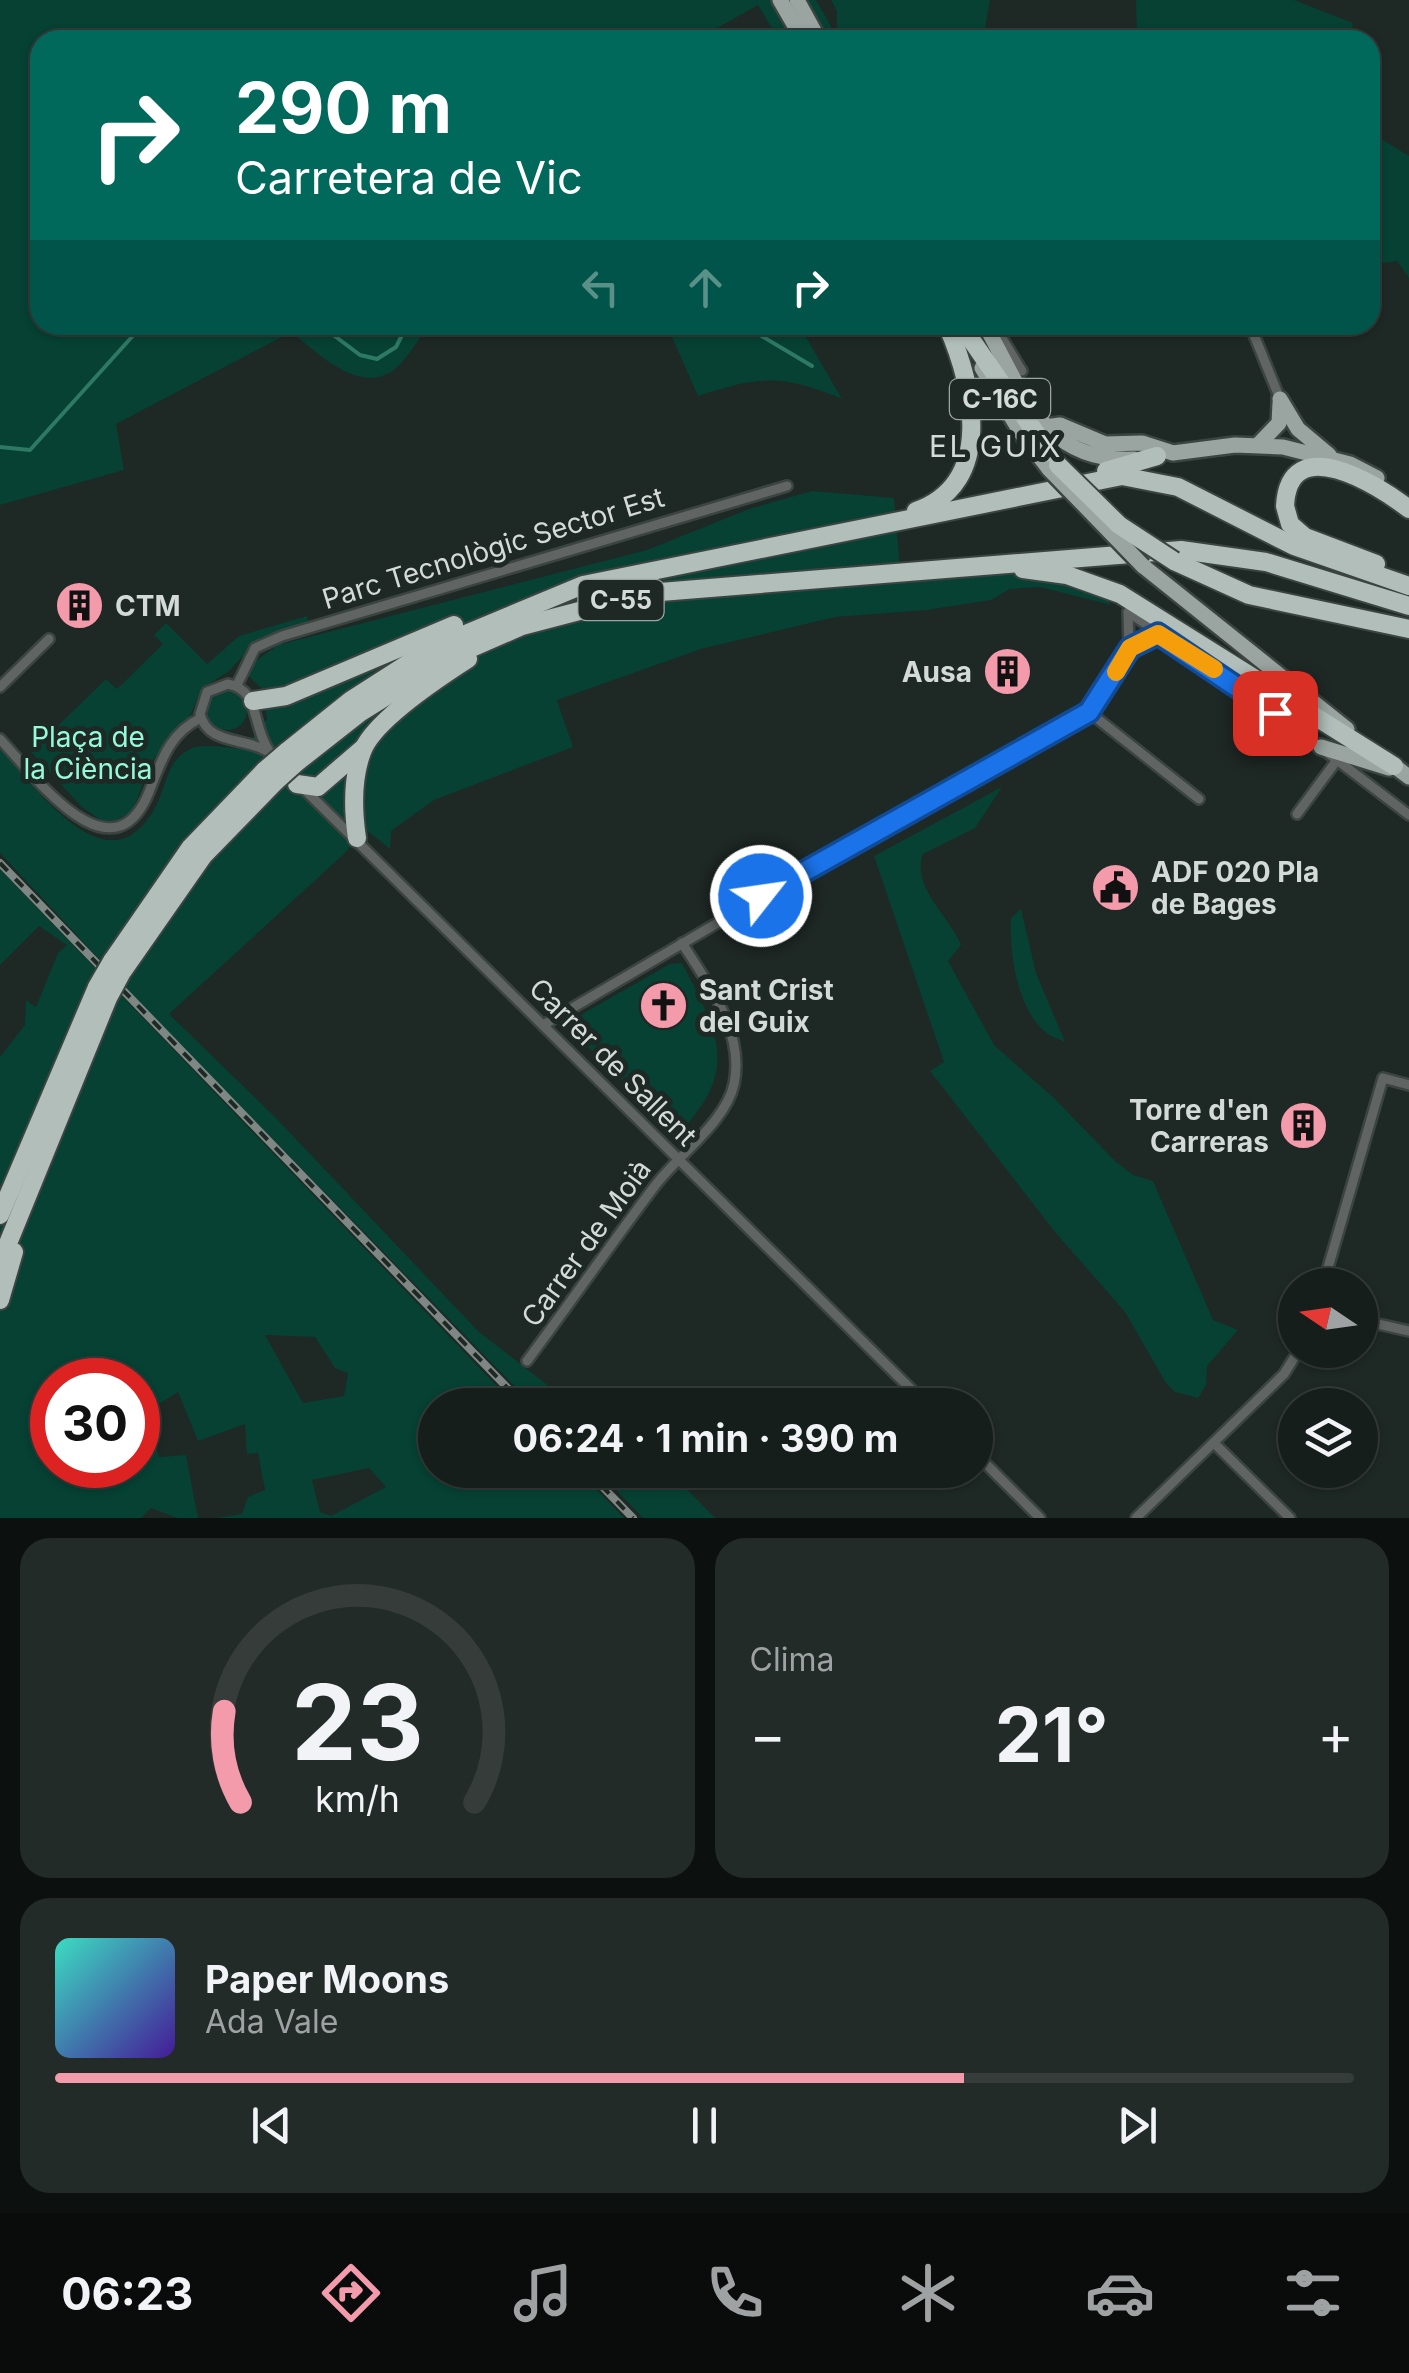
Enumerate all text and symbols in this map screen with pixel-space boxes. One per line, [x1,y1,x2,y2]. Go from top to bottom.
text: 290 m [235,65,452,150]
icon: right [70,70,200,200]
text: Carretera de Vic [235,150,583,205]
icon: left [573,260,628,315]
icon: ahead [678,260,733,315]
icon: right [783,260,838,315]
road number: C-16C [950,379,1050,419]
district label: EL GUIX [929,428,1063,464]
street label: Parc Tecnològic Sector Est [318,480,668,616]
building icon: CTM [54,580,106,632]
road number: C-55 [578,580,664,620]
place label: CTM [115,589,181,623]
building icon: Ausa [981,646,1033,698]
place label: Ausa [902,655,972,689]
pin [1233,671,1318,756]
icon: arrive [1248,686,1303,741]
park label: Plaça de la Ciència [24,720,152,786]
position arrow [709,844,813,948]
place label: ADF 020 Pla de Bages [1151,855,1319,921]
public building icon: ADF 020 Pla de Bages [1090,862,1142,914]
street label: Carrer de Sallent [522,971,704,1153]
place label: Sant Crist del Guix [699,973,834,1039]
church icon: Sant Crist del Guix [638,980,690,1032]
place label: Torre d'en Carreras [1129,1093,1269,1159]
building icon: Torre d'en Carreras [1278,1100,1330,1152]
street label: Carrer de Moià [514,1153,658,1333]
north arrow [1278,1268,1378,1368]
map controls [1278,1268,1378,1488]
speed limit sign: 30 [30,1358,160,1488]
button: layers [1278,1388,1378,1488]
text: 06:24 · 1 min · 390 m [513,1415,898,1461]
text: Clima [750,1640,834,1679]
text: 23 [291,1659,424,1785]
text: 21° [995,1689,1109,1780]
text: − [750,1702,786,1768]
text: + [1318,1702,1354,1768]
text: km/h [315,1777,400,1821]
text: Paper Moons [205,1956,449,2002]
text: Ada Vale [205,2002,338,2041]
icon: previous [244,2098,299,2153]
icon: pause [677,2098,732,2153]
icon: next [1110,2098,1165,2153]
icon: directions [316,2258,386,2328]
icon: music [508,2258,578,2328]
icon: phone [700,2258,770,2328]
icon: climate [893,2258,963,2328]
icon: car [1085,2258,1155,2328]
icon: filters [1278,2258,1348,2328]
text: 06:23 [61,2266,193,2321]

